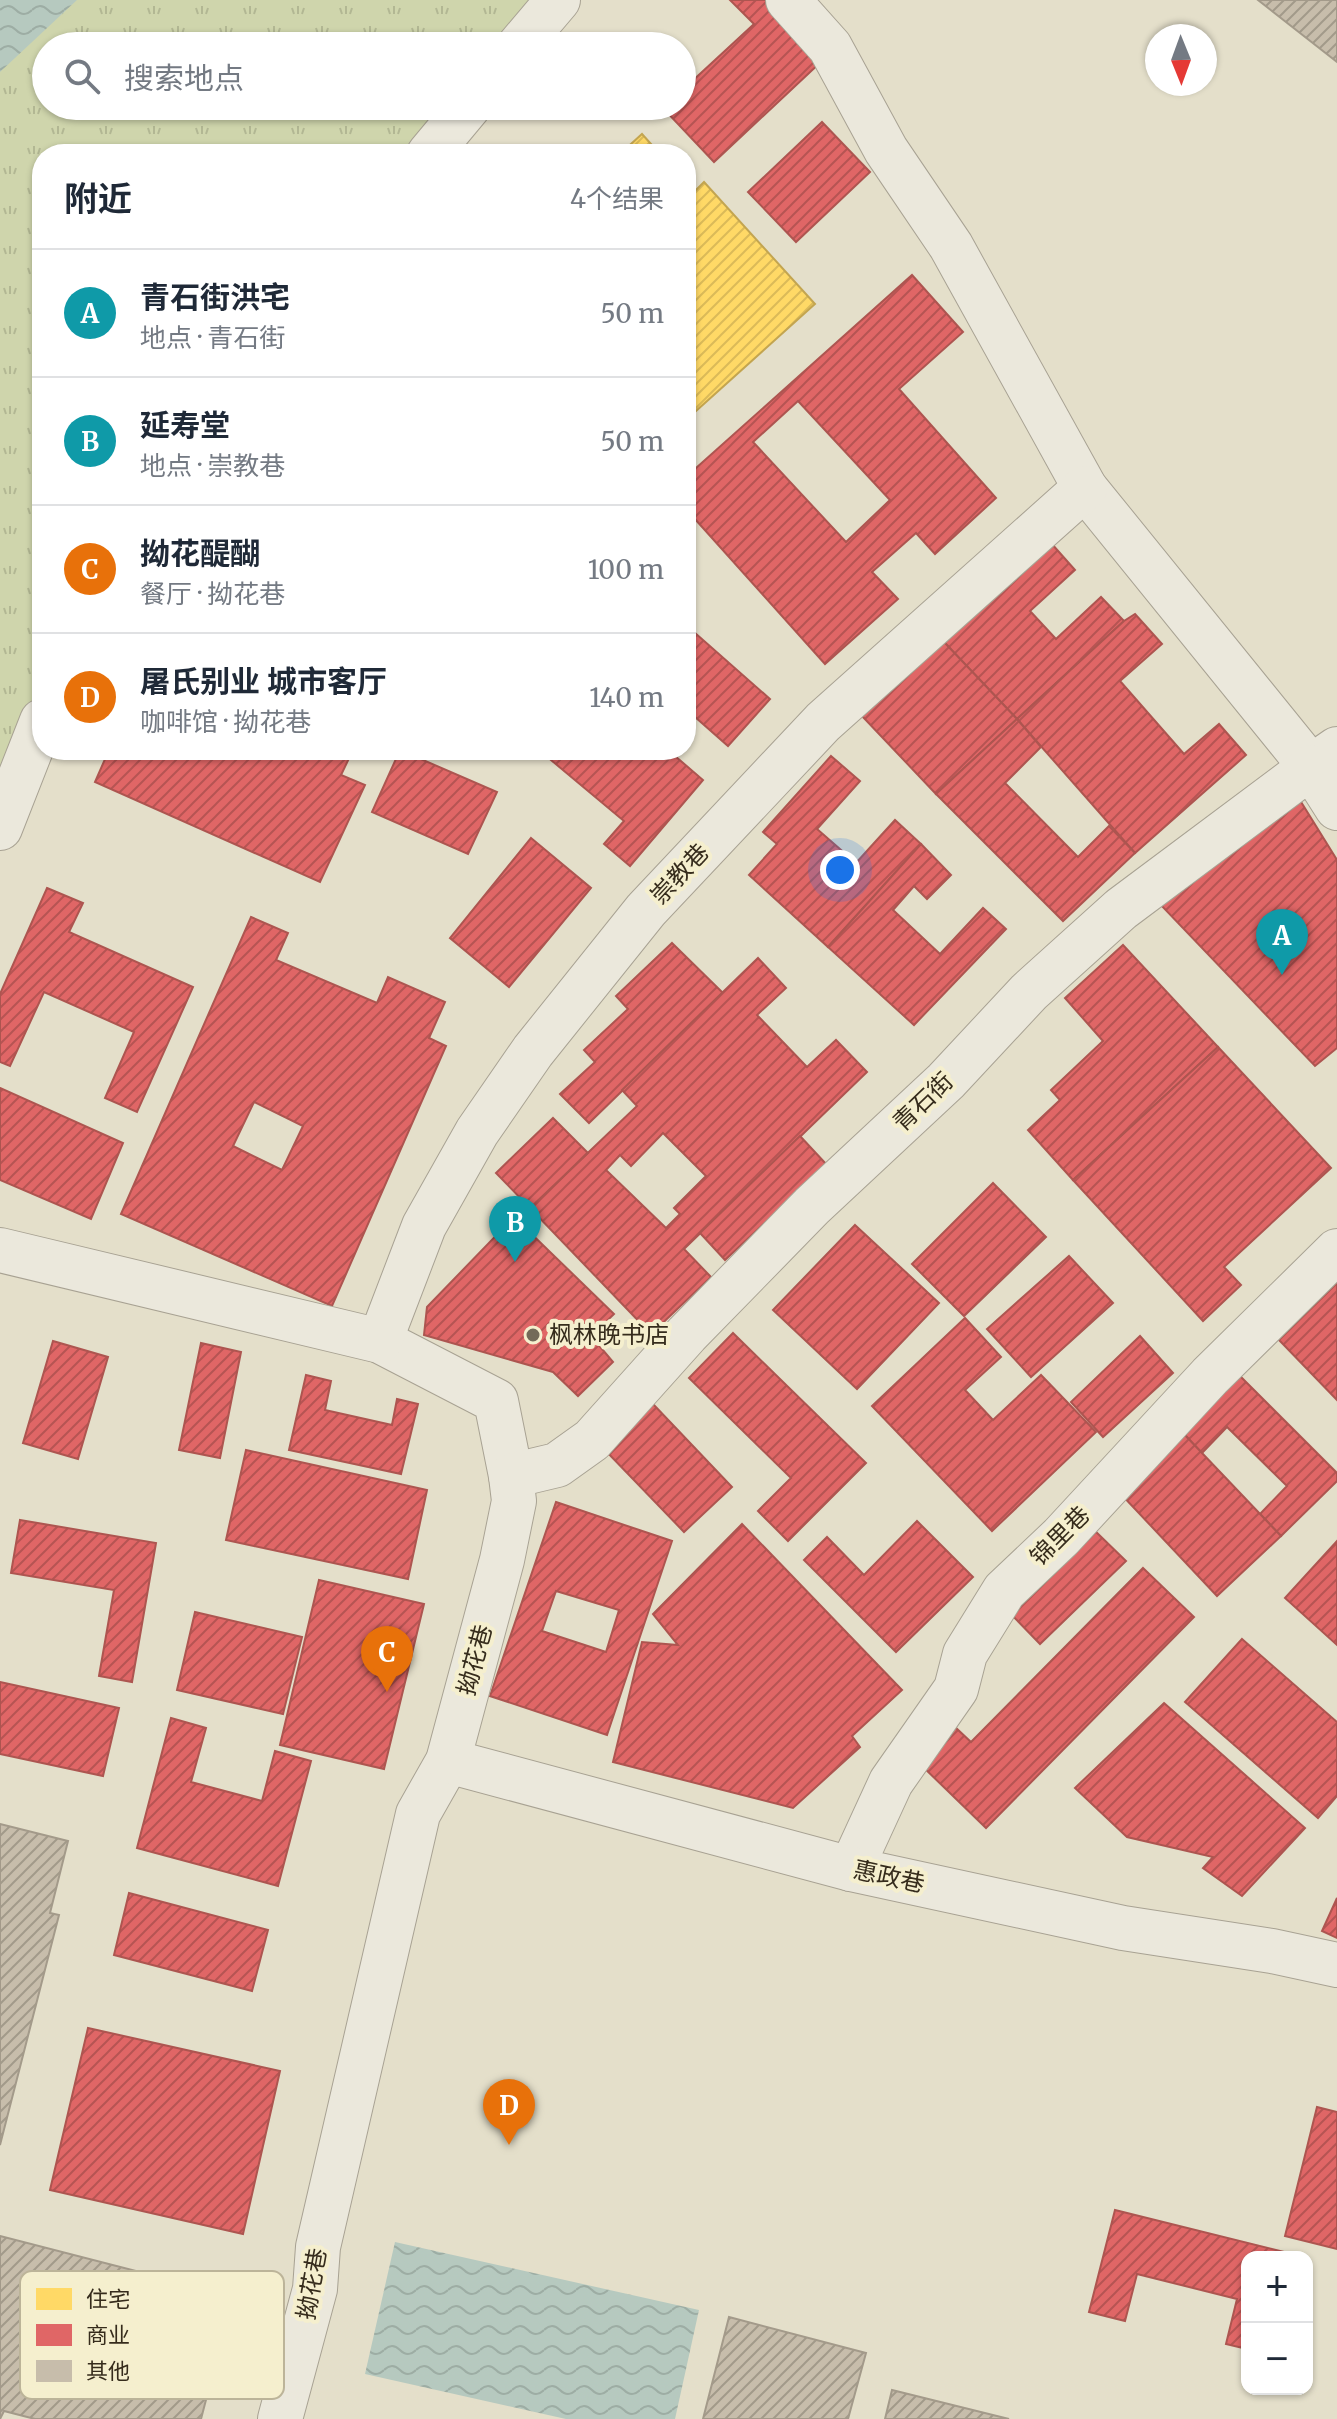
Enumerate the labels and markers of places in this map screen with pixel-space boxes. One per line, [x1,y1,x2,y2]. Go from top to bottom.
pin: A [1256,909,1308,975]
pin: B [489,1196,541,1262]
place label: 枫林晚书店 [549,1319,669,1350]
marker: 枫林晚书店 [524,1326,542,1344]
pin: C [361,1626,413,1692]
pin: D [483,2079,535,2145]

